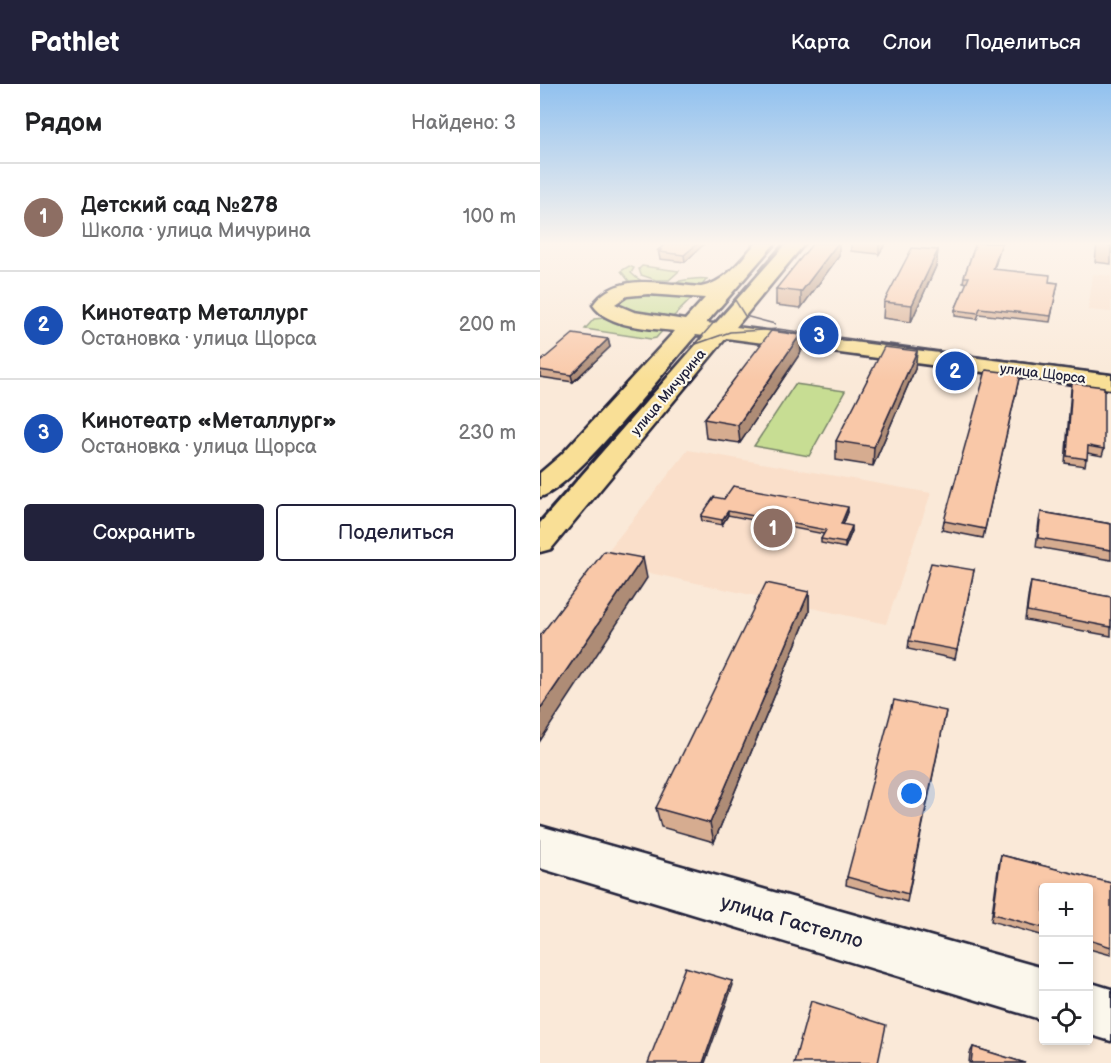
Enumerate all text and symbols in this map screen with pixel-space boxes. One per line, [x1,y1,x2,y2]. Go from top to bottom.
text: Pathlet [30,26,119,59]
text: Карта [791,30,850,55]
text: Слои [883,30,932,55]
text: Поделиться [965,30,1081,55]
text: Рядом [24,108,102,139]
text: Найдено: 3 [411,111,516,135]
text: Детский сад №278 [81,192,278,219]
text: 1 [39,205,48,229]
text: 100 m [463,205,516,229]
text: Школа · улица Мичурина [81,219,311,243]
text: Кинотеатр Металлург [81,300,308,327]
pin: 3 [800,312,838,358]
text: 2 [38,313,49,337]
text: 200 m [459,313,516,337]
text: Остановка · улица Щорса [81,327,317,351]
street label: улица Мичурина [627,345,710,439]
pin: 2 [936,348,974,394]
street label: улица Щорса [999,360,1088,387]
text: Кинотеатр «Металлург» [81,408,337,435]
text: 3 [38,421,49,445]
text: 230 m [459,421,516,445]
text: Остановка · улица Щорса [81,435,317,459]
button: Сохранить [24,504,264,561]
button: Поделиться [276,504,516,561]
pin: 1 [754,506,792,550]
your location [897,779,926,808]
map controls [1039,883,1093,1045]
button: + [1039,883,1093,937]
street label: улица Гастелло [718,890,866,954]
button: − [1039,937,1093,991]
button: locate [1039,991,1093,1045]

